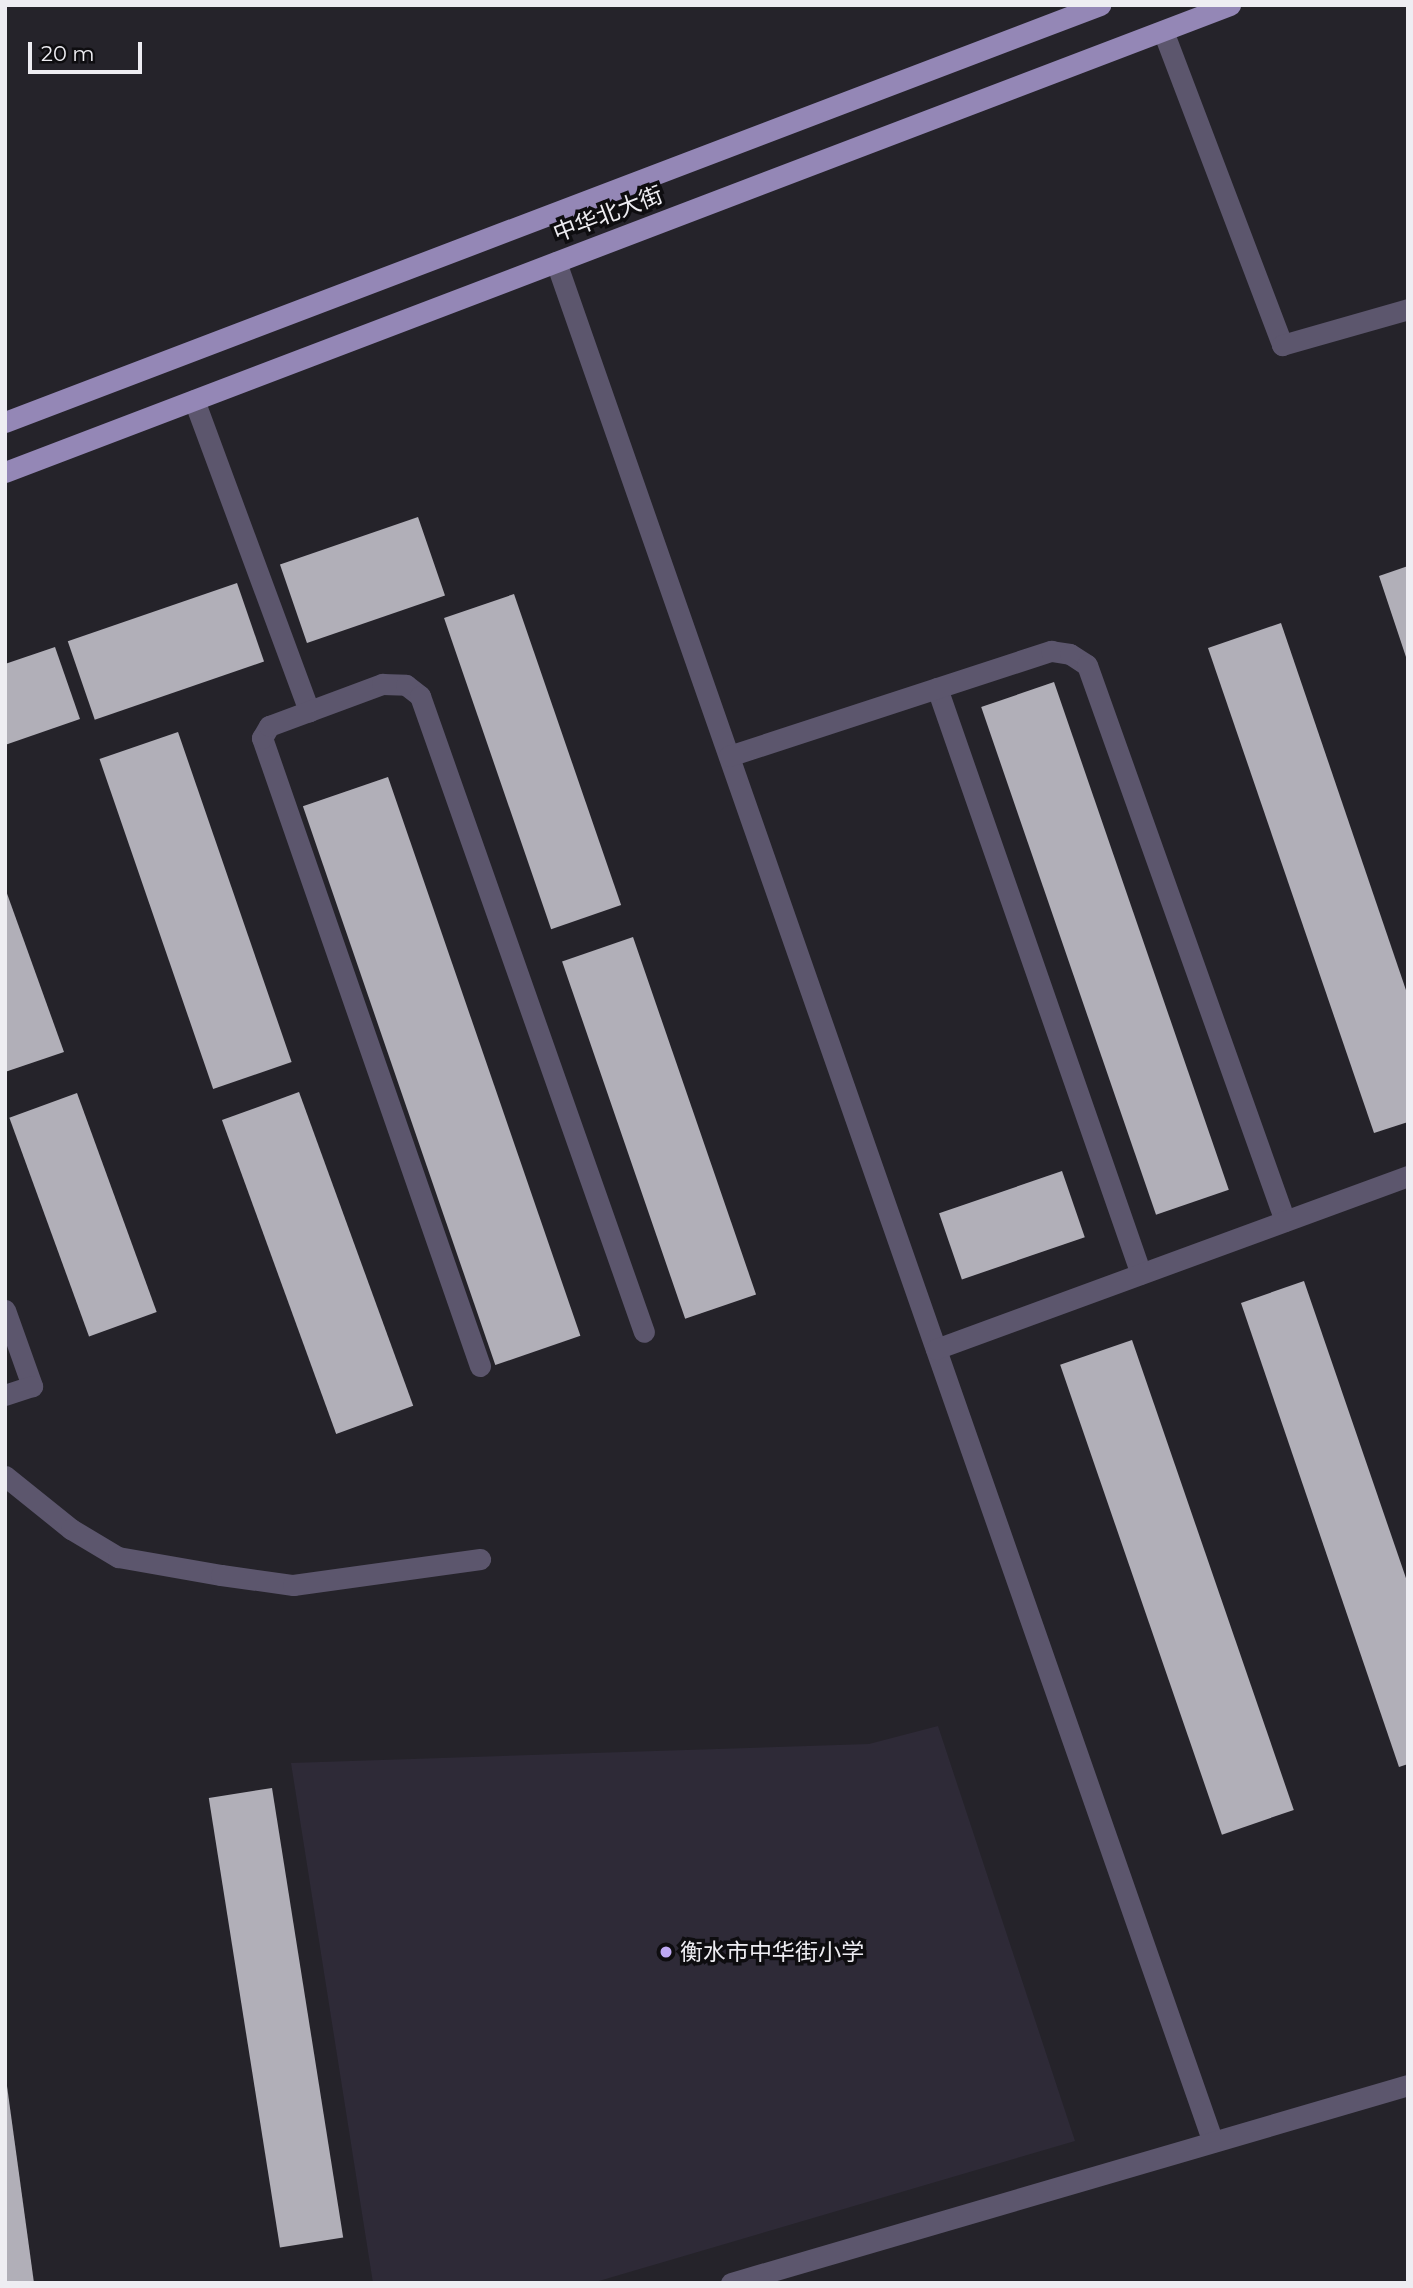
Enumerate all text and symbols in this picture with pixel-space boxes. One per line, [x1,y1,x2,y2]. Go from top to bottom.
scale bar [32,28,145,72]
text: 20 m [41,41,95,66]
street label: 中华北大街 [549,181,667,247]
place label: 衡水市中华街小学 [680,1938,864,1966]
marker: 衡水市中华街小学 [658,1944,674,1960]

